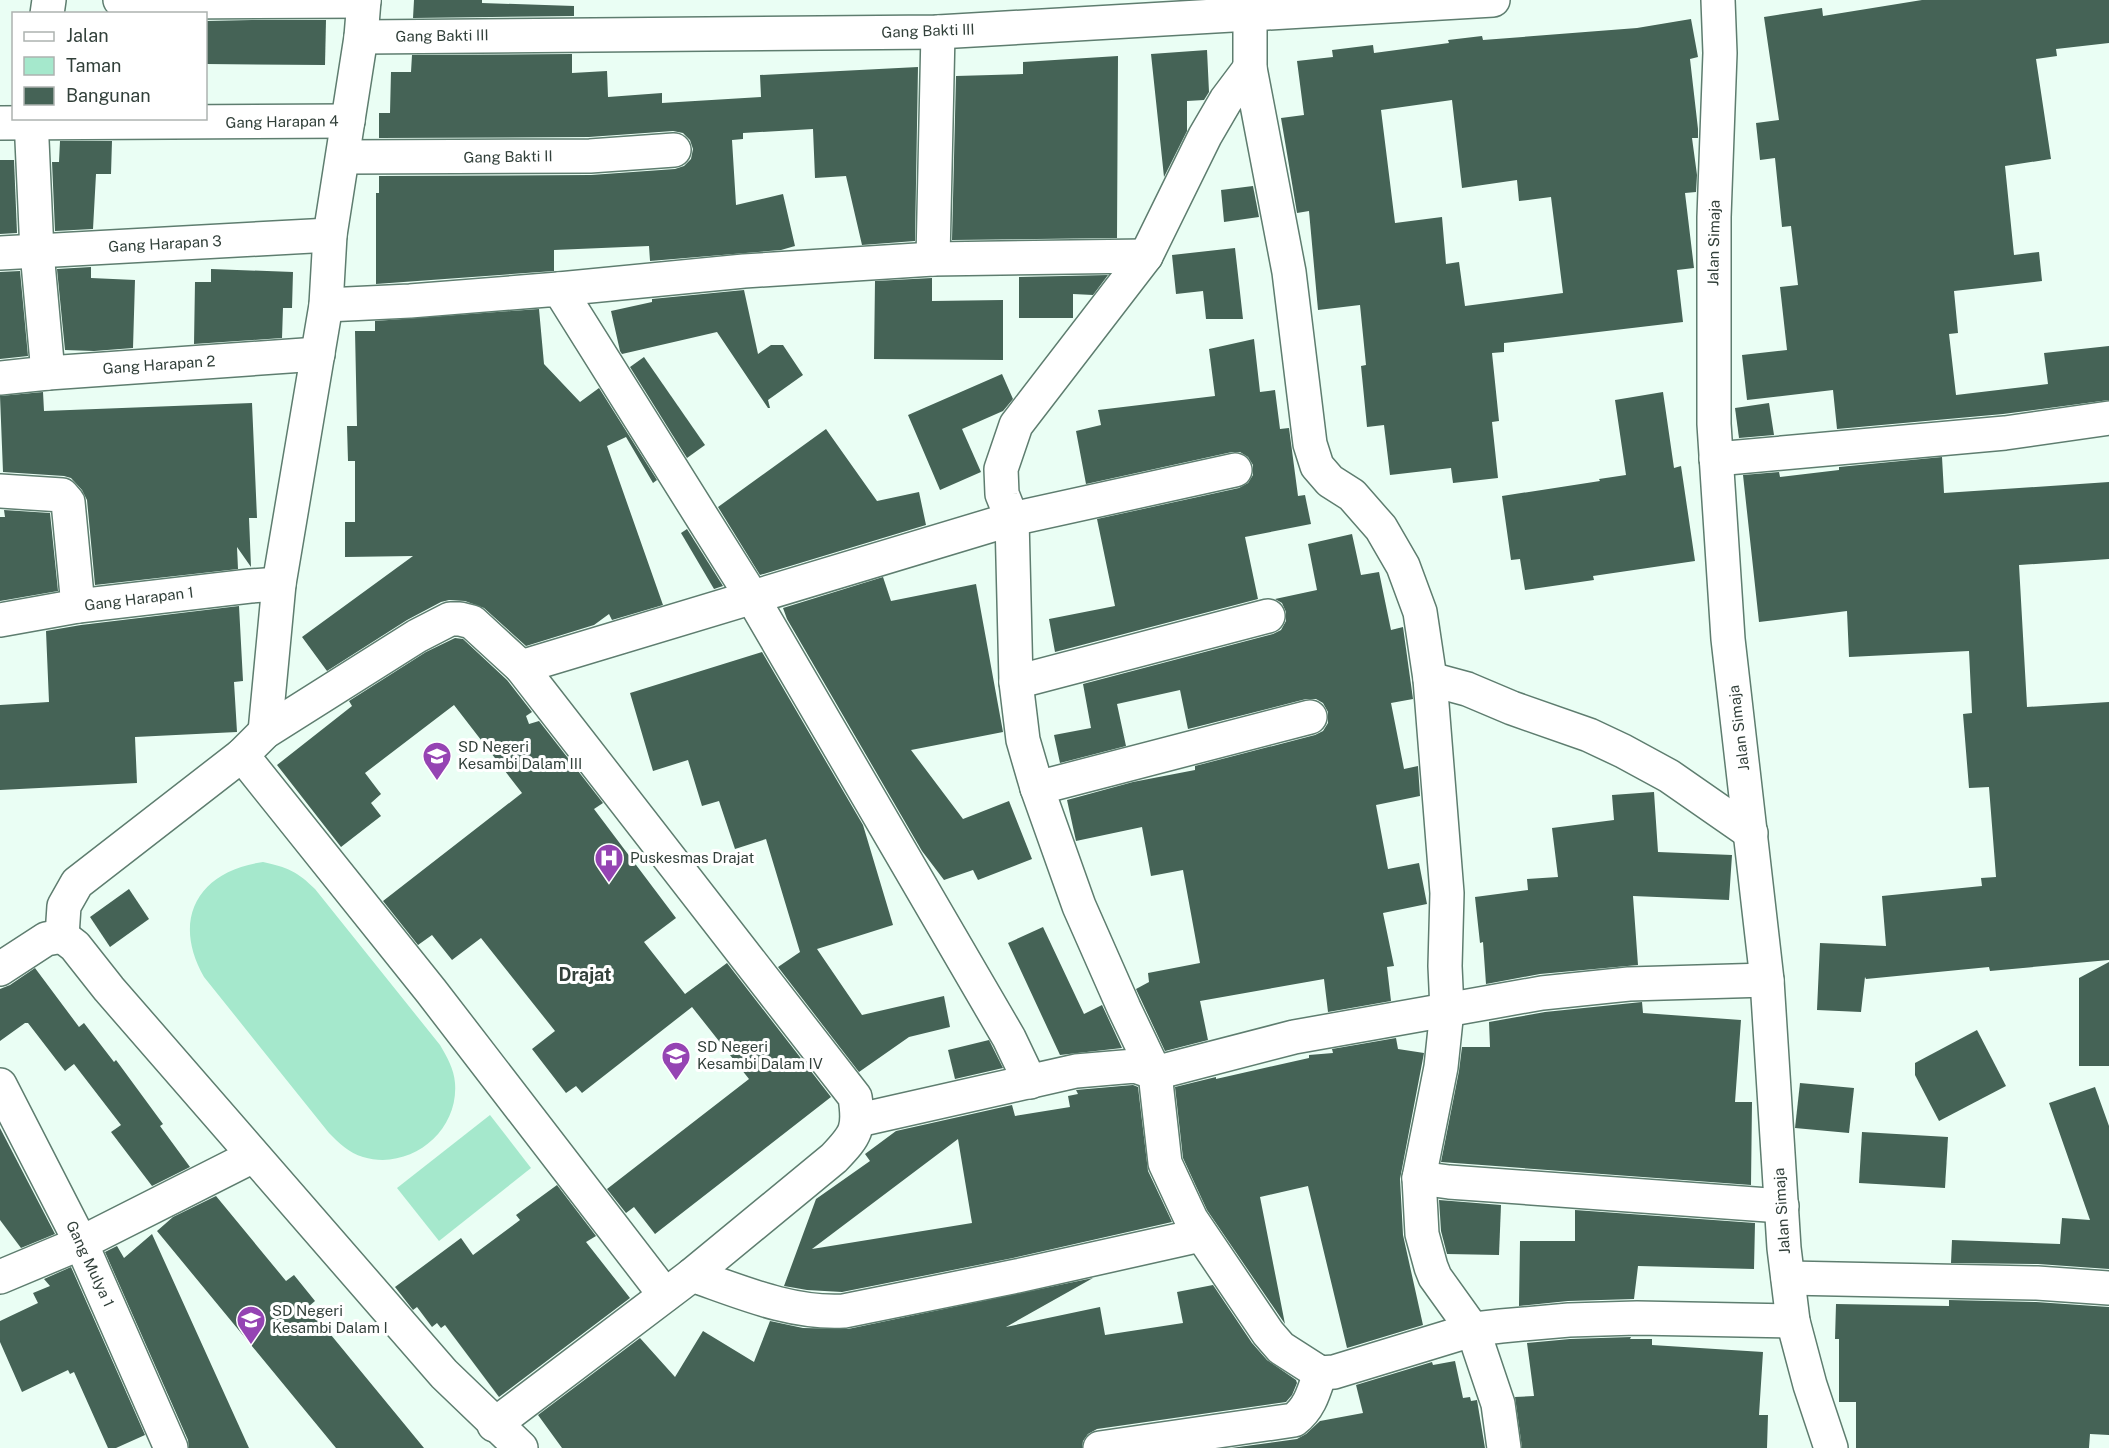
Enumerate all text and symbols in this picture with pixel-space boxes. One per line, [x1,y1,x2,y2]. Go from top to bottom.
legend [12,12,207,120]
street label: Gang Bakti III [881,20,975,41]
text: Jalan [66,25,109,46]
street label: Gang Bakti III [395,26,489,45]
text: Taman [66,55,121,76]
text: Bangunan [66,85,151,106]
street label: Gang Harapan 4 [225,112,339,131]
street label: Gang Bakti II [463,147,553,166]
street label: Jalan Simaja [1704,200,1723,286]
street label: Gang Harapan 3 [108,232,222,255]
street label: Gang Harapan 2 [102,352,216,377]
street label: Gang Harapan 1 [83,583,195,614]
street label: Jalan Simaja [1725,684,1752,772]
place label: SD Negeri Kesambi Dalam III [458,738,582,772]
school or university icon: SD Negeri Kesambi Dalam III [421,740,453,782]
hospital icon: Puskesmas Drajat [593,842,625,884]
place label: Puskesmas Drajat [630,849,754,866]
district label: Drajat [559,964,611,985]
place label: SD Negeri Kesambi Dalam IV [697,1038,823,1072]
school or university icon: SD Negeri Kesambi Dalam IV [660,1040,692,1082]
street label: Jalan Simaja [1770,1167,1793,1255]
street label: Gang Mulya 1 [63,1218,118,1310]
place label: SD Negeri Kesambi Dalam I [272,1302,388,1336]
school or university icon: SD Negeri Kesambi Dalam I [235,1304,267,1346]

